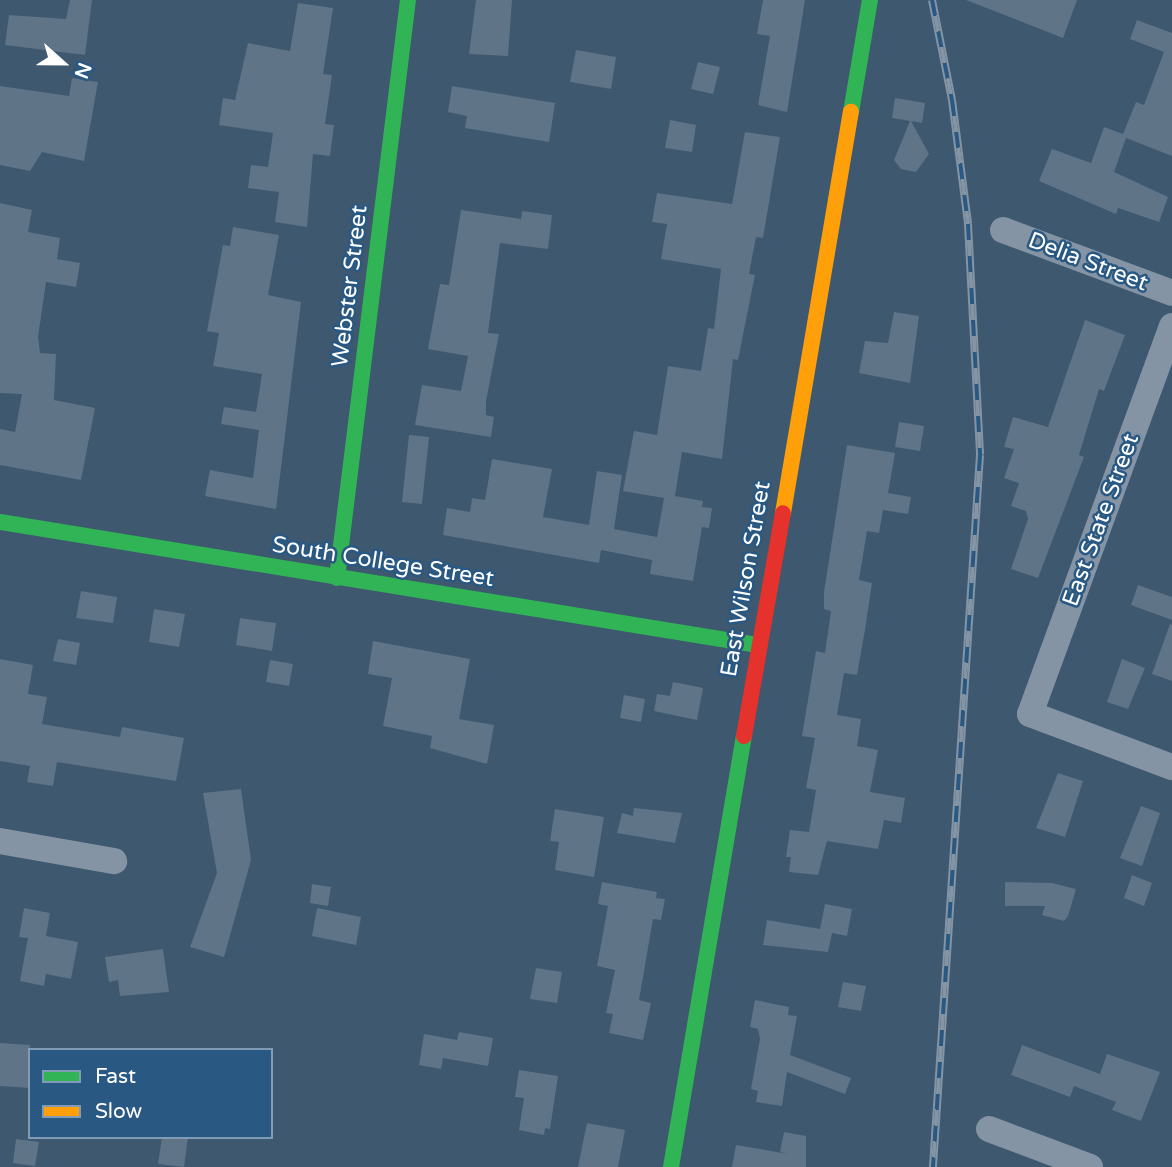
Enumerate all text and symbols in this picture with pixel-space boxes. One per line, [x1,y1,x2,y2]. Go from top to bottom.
north arrow [28,28,98,98]
text: N [70,59,96,82]
street label: Webster Street [326,203,374,369]
street label: Delia Street [1024,227,1152,297]
street label: East State Street [1057,430,1145,610]
street label: East Wilson Street [715,479,777,679]
street label: South College Street [270,531,496,593]
legend [28,1048,273,1139]
text: Fast [95,1064,136,1089]
text: Slow [95,1099,142,1124]

